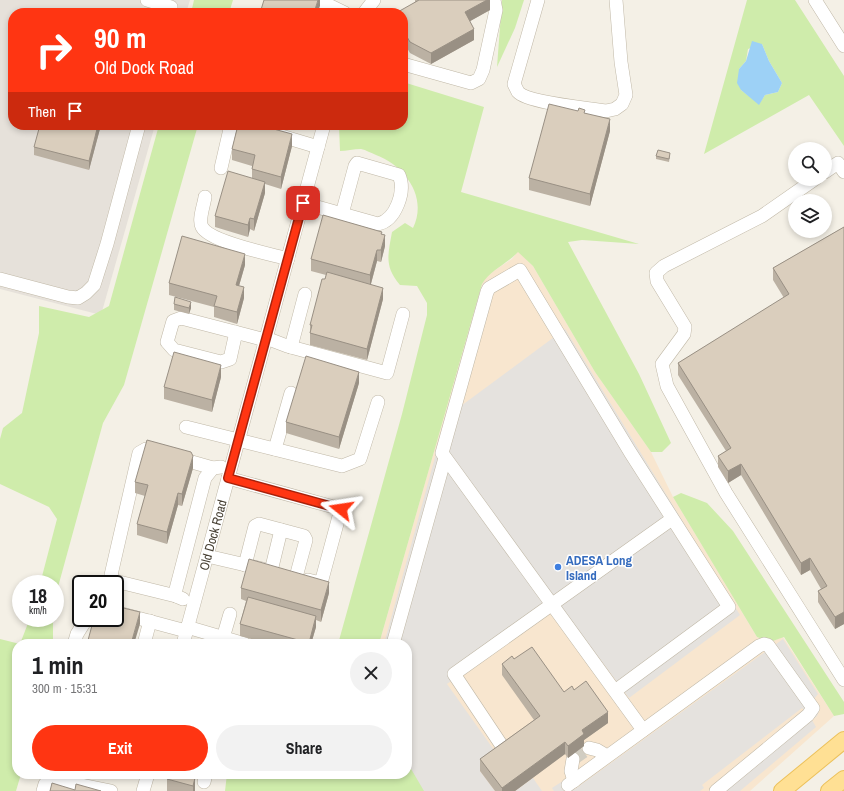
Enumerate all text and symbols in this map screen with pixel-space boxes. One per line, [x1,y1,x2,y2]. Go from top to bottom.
text: 90 m [94,19,146,57]
icon: right [28,24,80,76]
text: Old Dock Road [94,55,194,80]
icon: arrive [64,100,86,122]
text: Then [28,101,56,122]
map controls [788,142,832,238]
button: search [788,142,832,186]
pin [286,186,320,220]
icon: arrive [292,192,314,214]
button: layers [788,194,832,238]
position arrow [320,488,362,530]
street label: Old Dock Road [195,498,231,572]
place label: ADESA Long Island [566,552,632,584]
marker: ADESA Long Island [553,562,563,572]
speed limit sign: 20 [72,575,124,627]
text: 18 [29,582,47,609]
text: km/h [29,604,47,617]
text: 1 min [32,649,83,681]
button: close [350,652,392,694]
text: 300 m · 15:31 [32,680,97,697]
button: Exit [32,725,208,771]
button: Share [216,725,392,771]

